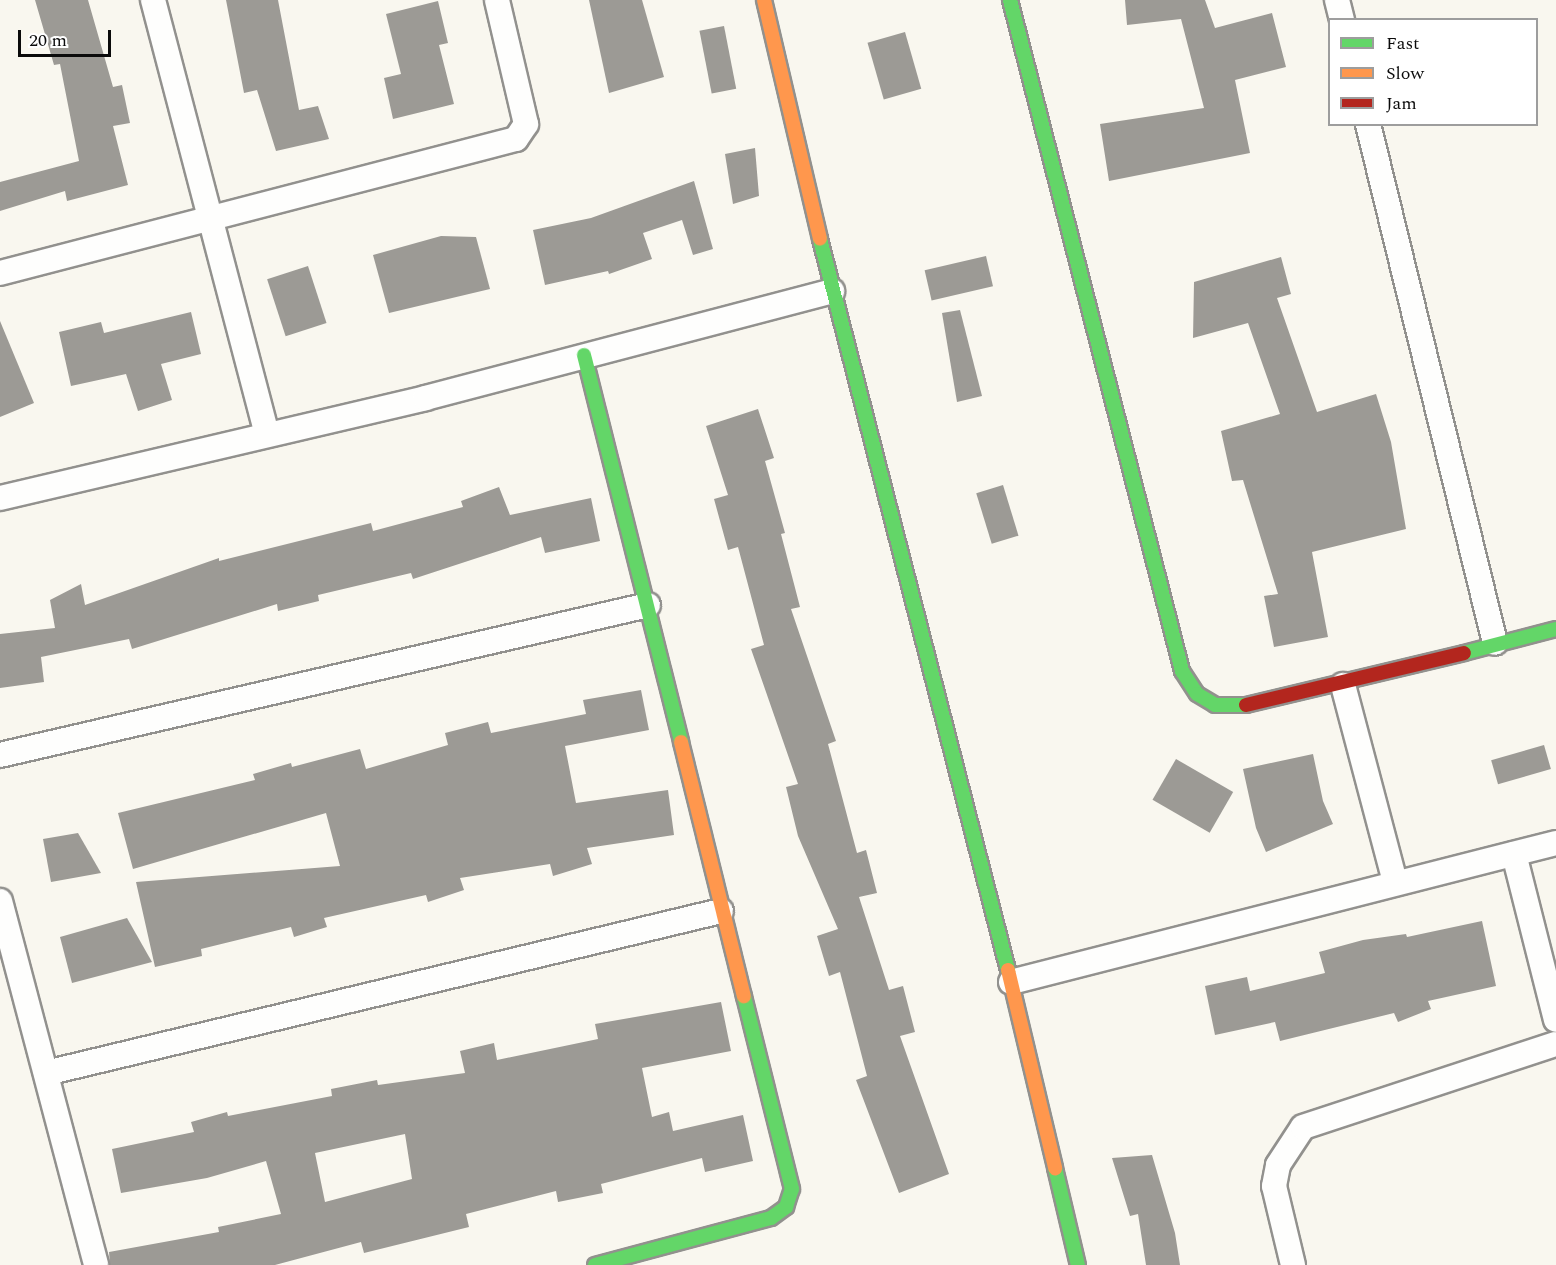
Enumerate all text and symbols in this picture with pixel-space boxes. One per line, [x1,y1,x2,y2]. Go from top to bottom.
scale bar [21,18,114,56]
legend [1328,18,1538,126]
text: 20 m [29,27,67,54]
text: Fast [1386,30,1419,57]
text: Slow [1386,60,1424,87]
text: Jam [1386,90,1417,117]

